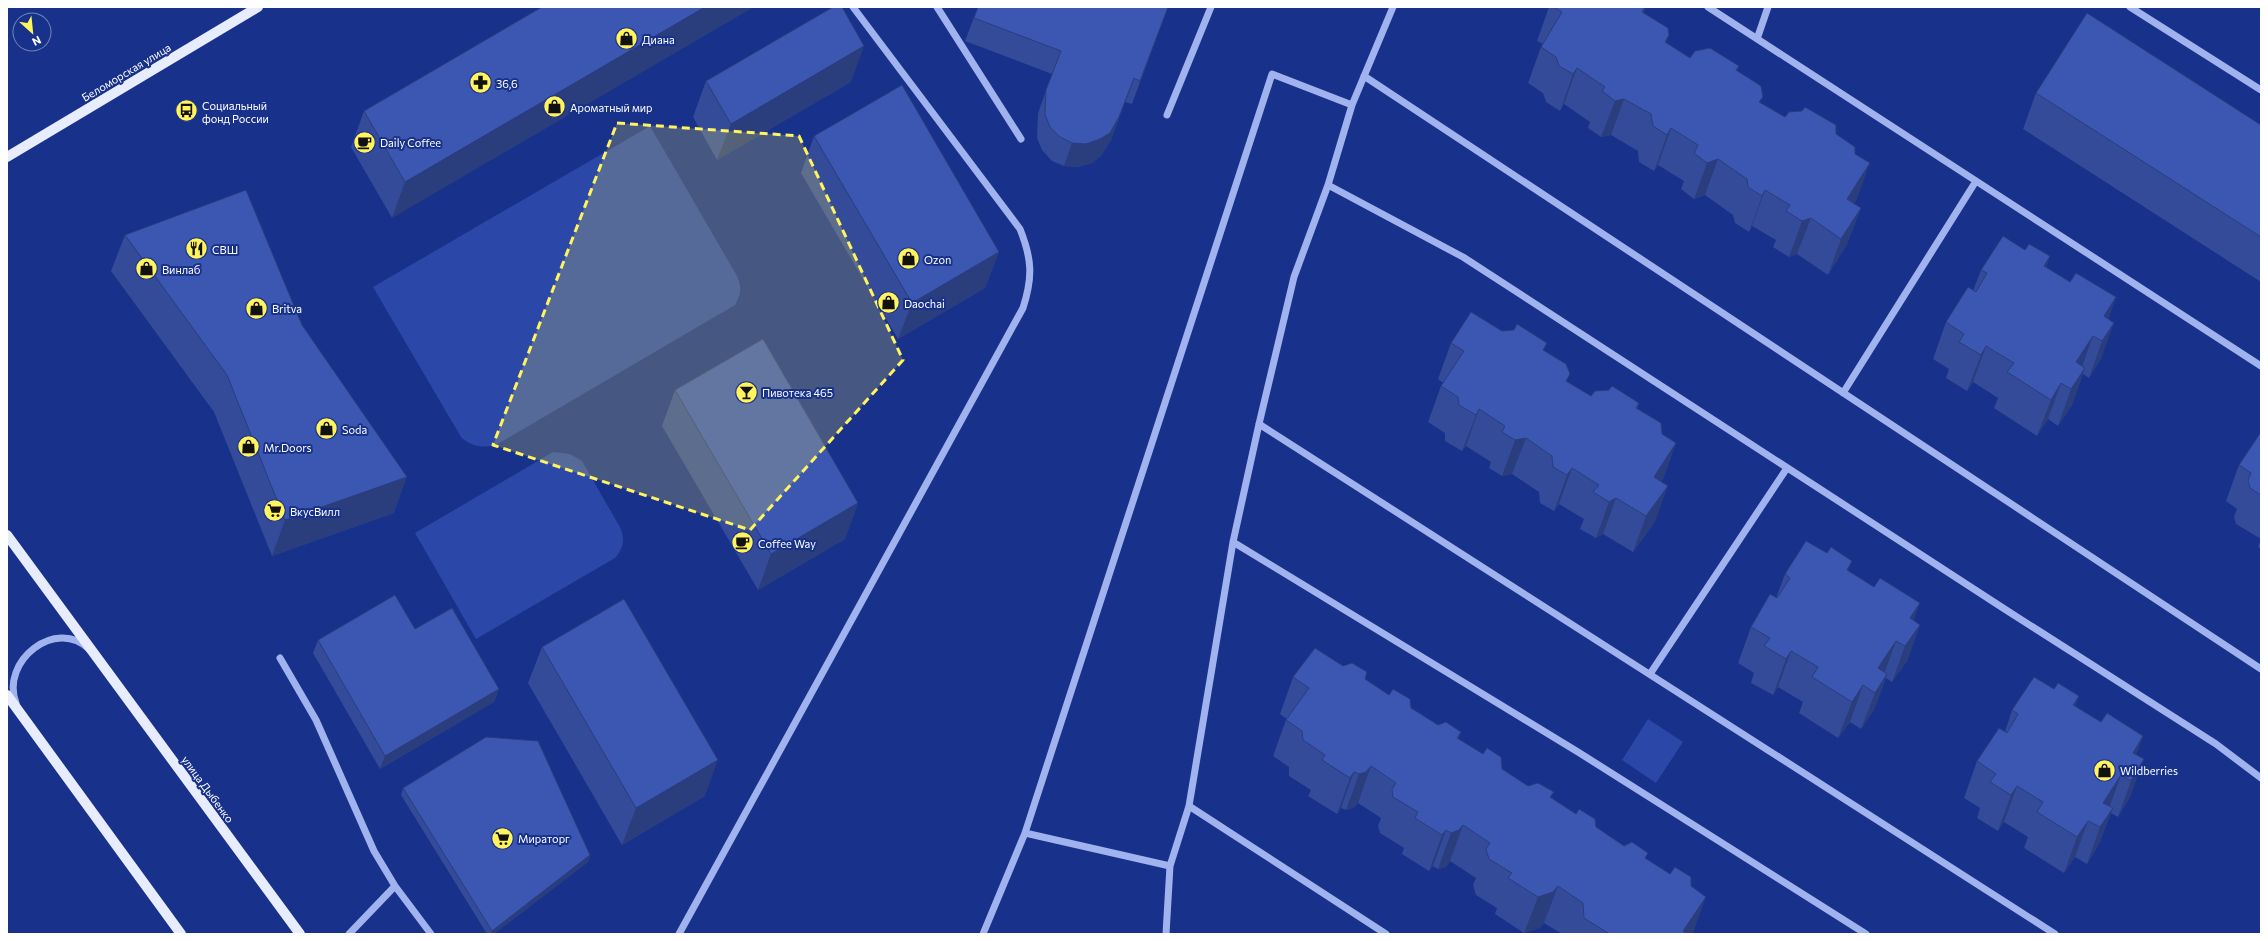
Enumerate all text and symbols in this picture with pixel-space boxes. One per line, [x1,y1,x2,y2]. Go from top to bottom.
north arrow [12,12,52,52]
shop icon: Диана [614,26,640,52]
place label: Диана [642,33,675,46]
text: N [30,34,43,49]
street label: Беломорская улица [79,40,173,104]
pharmacy icon: 36,6 [468,70,494,96]
place label: 36,6 [496,77,518,90]
shop icon: Ароматный мир [541,94,567,120]
bus stop icon: Социальный фонд России [174,98,200,124]
place label: Социальный фонд России [202,99,269,125]
place label: Ароматный мир [570,101,653,114]
cafe icon: Daily Coffee [352,129,378,155]
place label: Daily Coffee [380,136,441,149]
restaurant icon: СВШ [184,236,210,262]
place label: СВШ [212,243,238,256]
shop icon: Ozon [895,246,921,272]
place label: Ozon [924,253,951,266]
shop icon: Винлаб [134,256,160,282]
place label: Винлаб [162,263,201,276]
shop icon: Daochai [876,290,902,316]
shop icon: Britva [244,295,270,321]
place label: Daochai [904,297,945,310]
place label: Britva [272,302,302,315]
bar icon: Пивотека 465 [734,379,760,405]
place label: Пивотека 465 [762,386,833,399]
shop icon: Soda [313,416,339,442]
place label: Soda [342,423,367,436]
shop icon: Mr.Doors [235,434,261,460]
place label: Mr.Doors [264,441,311,454]
supermarket icon: ВкусВилл [262,498,288,524]
place label: ВкусВилл [290,505,340,518]
cafe icon: Coffee Way [730,530,756,556]
place label: Coffee Way [758,537,816,550]
street label: улица Дыбенко [179,753,237,825]
shop icon: Wildberries [2091,757,2117,783]
place label: Wildberries [2120,764,2178,777]
supermarket icon: Мираторг [489,825,515,851]
place label: Мираторг [518,832,570,845]

